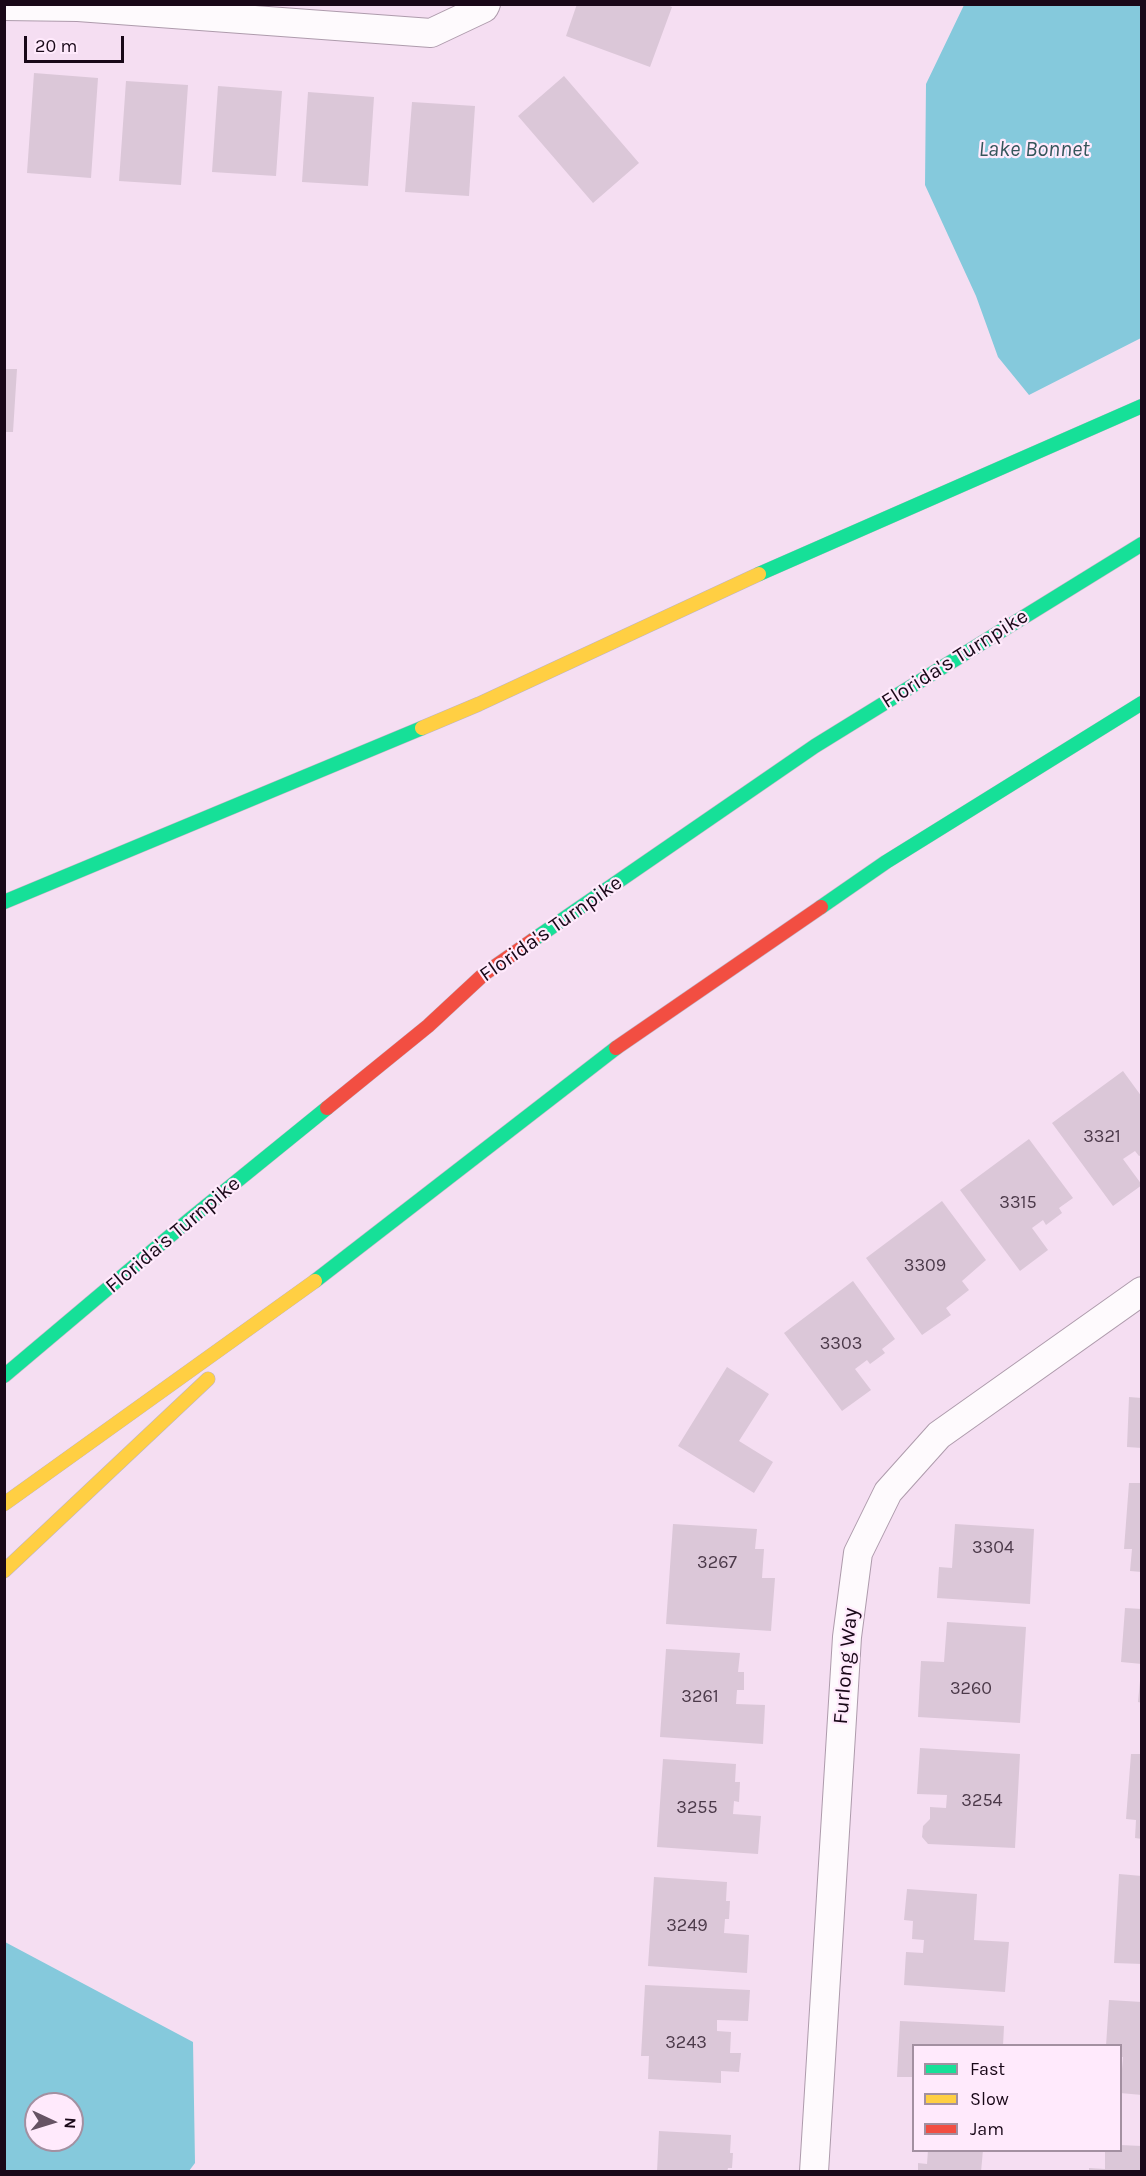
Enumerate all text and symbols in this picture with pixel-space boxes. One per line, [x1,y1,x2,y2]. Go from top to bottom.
scale bar [27,24,128,62]
text: 20 m [35,35,77,57]
water label: Lake Bonnet [978,137,1090,163]
street label: Florida's Turnpike [877,604,1033,714]
street label: Florida's Turnpike [475,870,627,988]
house number: 3321 [1083,1126,1121,1148]
street label: Florida's Turnpike [100,1171,246,1299]
house number: 3315 [999,1192,1037,1214]
house number: 3309 [904,1255,946,1277]
house number: 3303 [820,1333,862,1355]
house number: 3304 [972,1537,1014,1559]
house number: 3267 [697,1552,737,1574]
street label: Furlong Way [828,1607,864,1725]
house number: 3260 [950,1678,992,1700]
house number: 3261 [681,1686,719,1708]
house number: 3254 [961,1790,1003,1812]
house number: 3255 [676,1797,718,1819]
house number: 3249 [666,1915,708,1937]
house number: 3243 [665,2032,707,2054]
legend [912,2044,1122,2152]
text: Fast [970,2058,1005,2080]
text: Slow [970,2088,1009,2110]
north arrow [24,2092,84,2152]
text: N [61,2117,80,2130]
text: Jam [970,2118,1004,2140]

